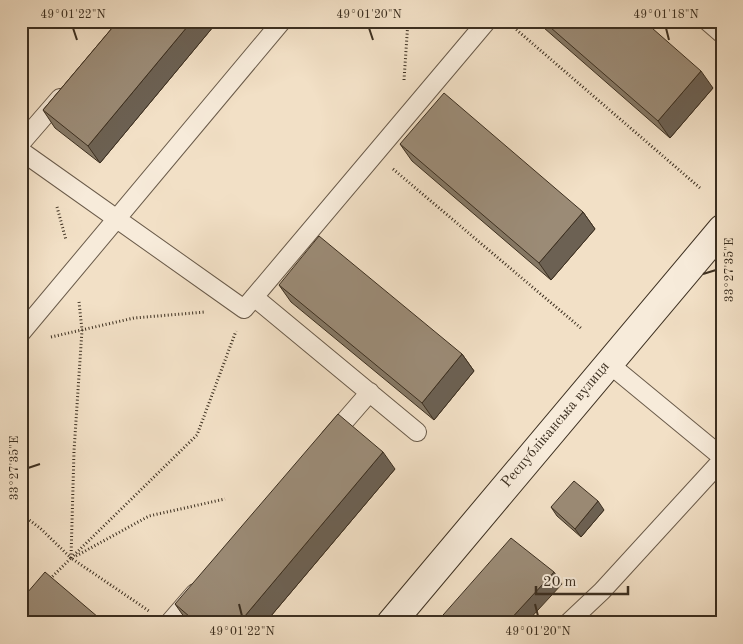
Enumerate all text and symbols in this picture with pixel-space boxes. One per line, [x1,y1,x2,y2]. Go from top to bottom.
text: 49°01'22"N [40,9,106,21]
text: 49°01'20"N [336,9,402,21]
text: 49°01'18"N [633,9,699,21]
text: 33°27'35"E [723,238,736,302]
street label: Республіканська вулиця [499,359,613,491]
text: 33°27'35"E [8,436,21,500]
scale bar [536,564,628,596]
text: 20 m [543,575,577,590]
text: 49°01'22"N [209,626,275,638]
text: 49°01'20"N [505,626,571,638]

